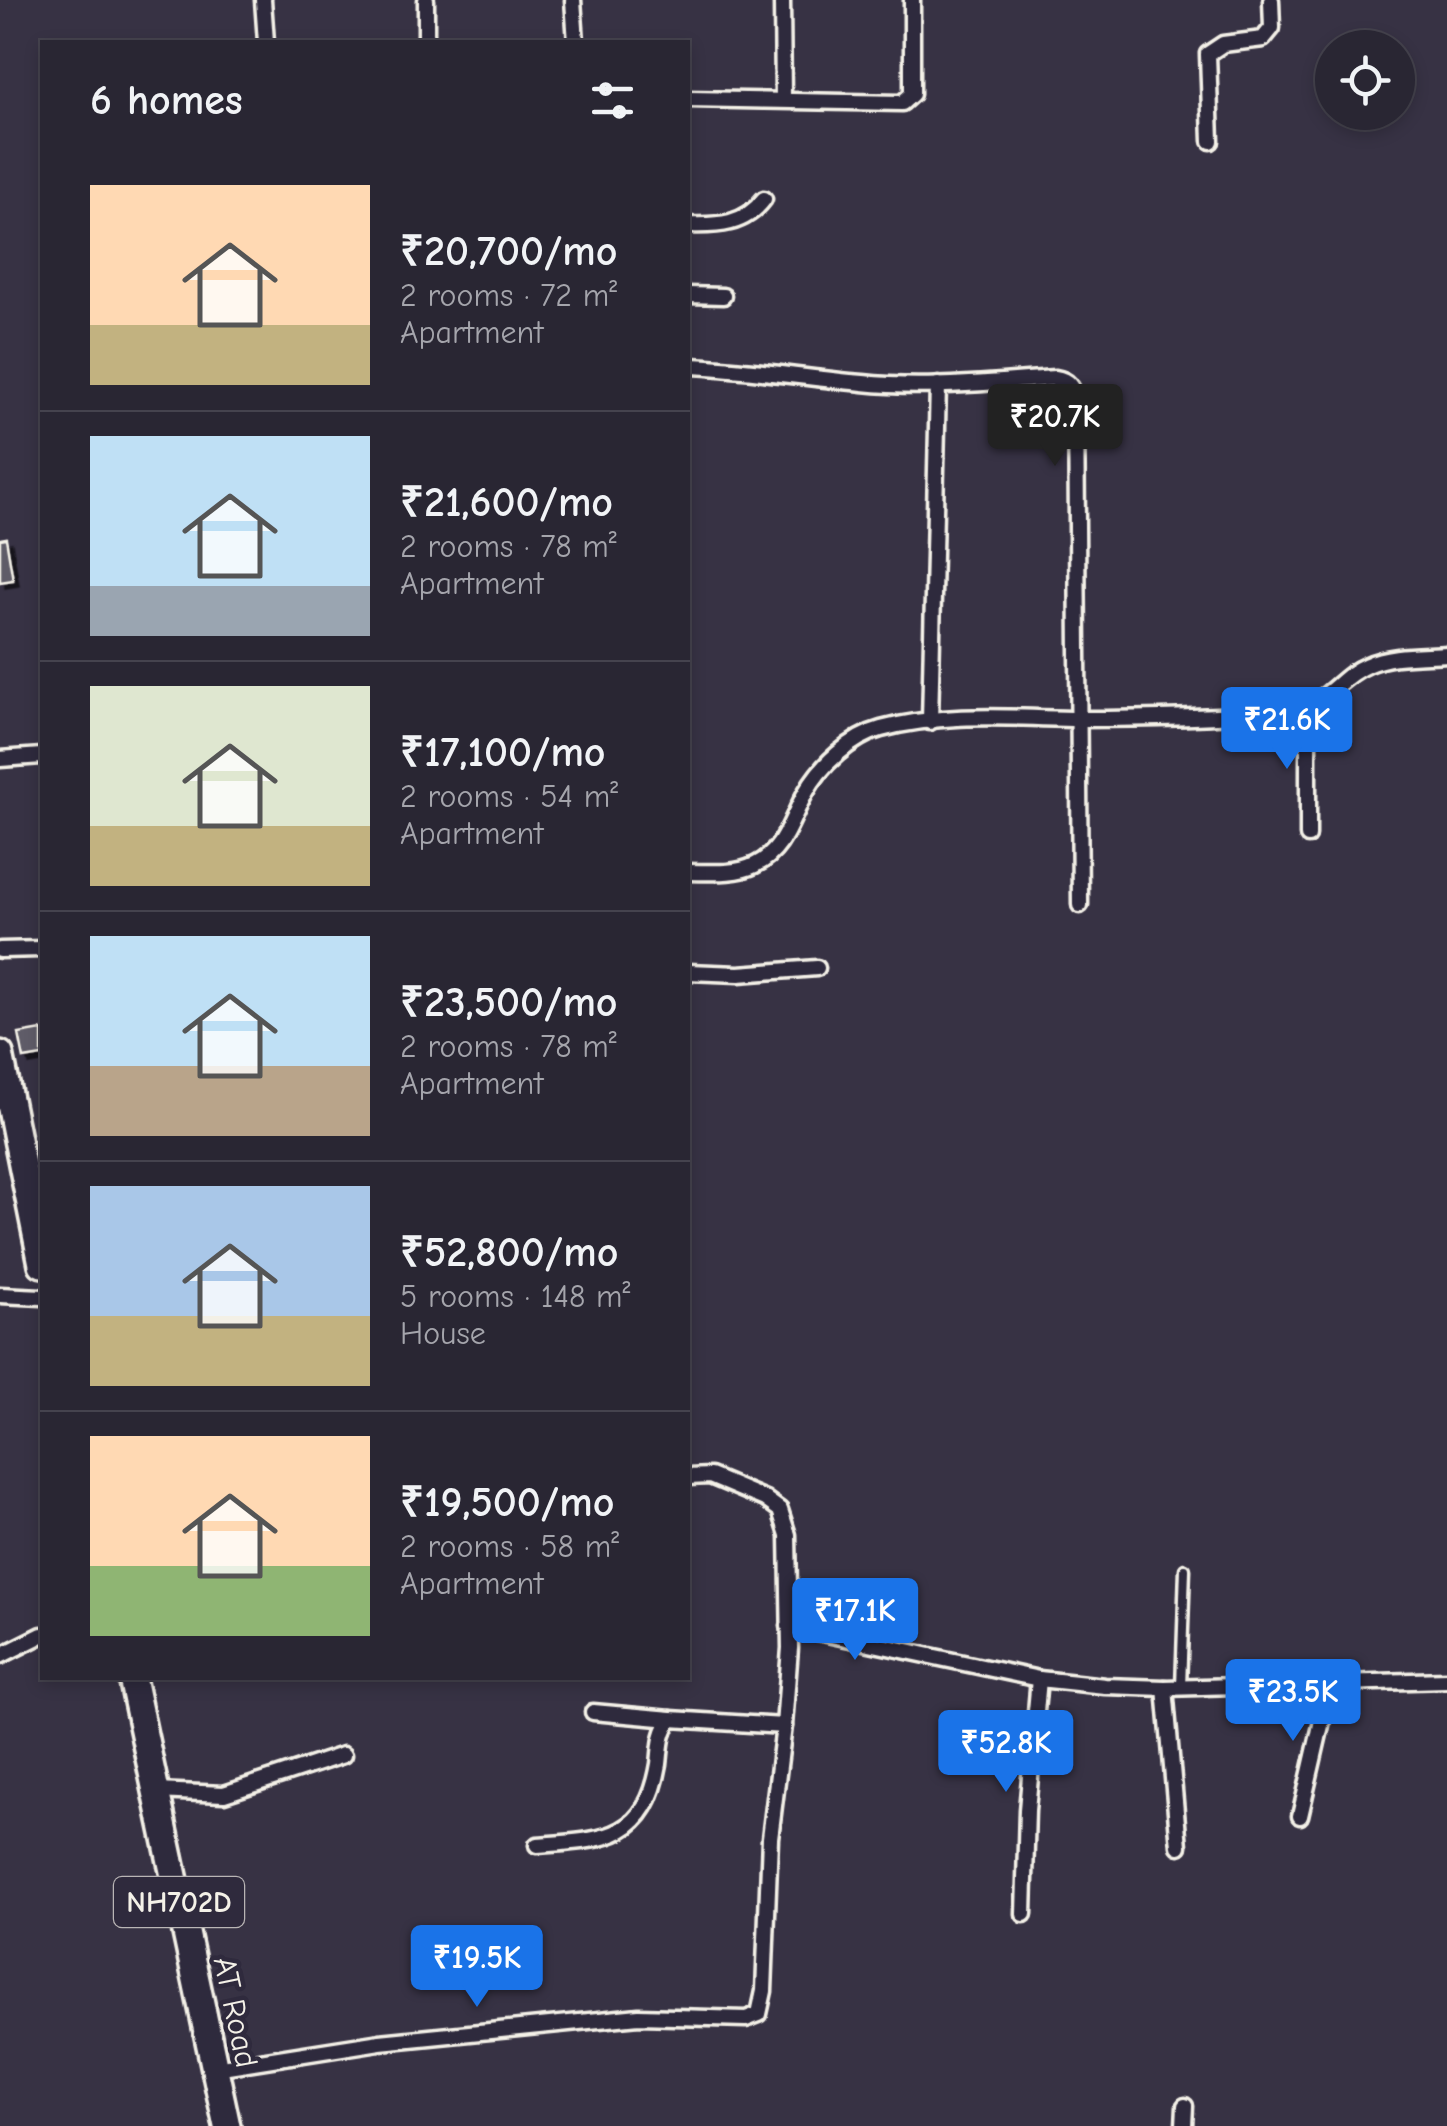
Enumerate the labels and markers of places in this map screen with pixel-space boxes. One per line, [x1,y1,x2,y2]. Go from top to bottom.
pin: ₹20.7K [974,384,1136,469]
pin: ₹21.6K [1206,687,1368,772]
pin: ₹17.1K [774,1578,936,1663]
pin: ₹23.5K [1212,1659,1374,1744]
pin: ₹52.8K [925,1710,1087,1795]
pin: ₹19.5K [396,1925,558,2010]

